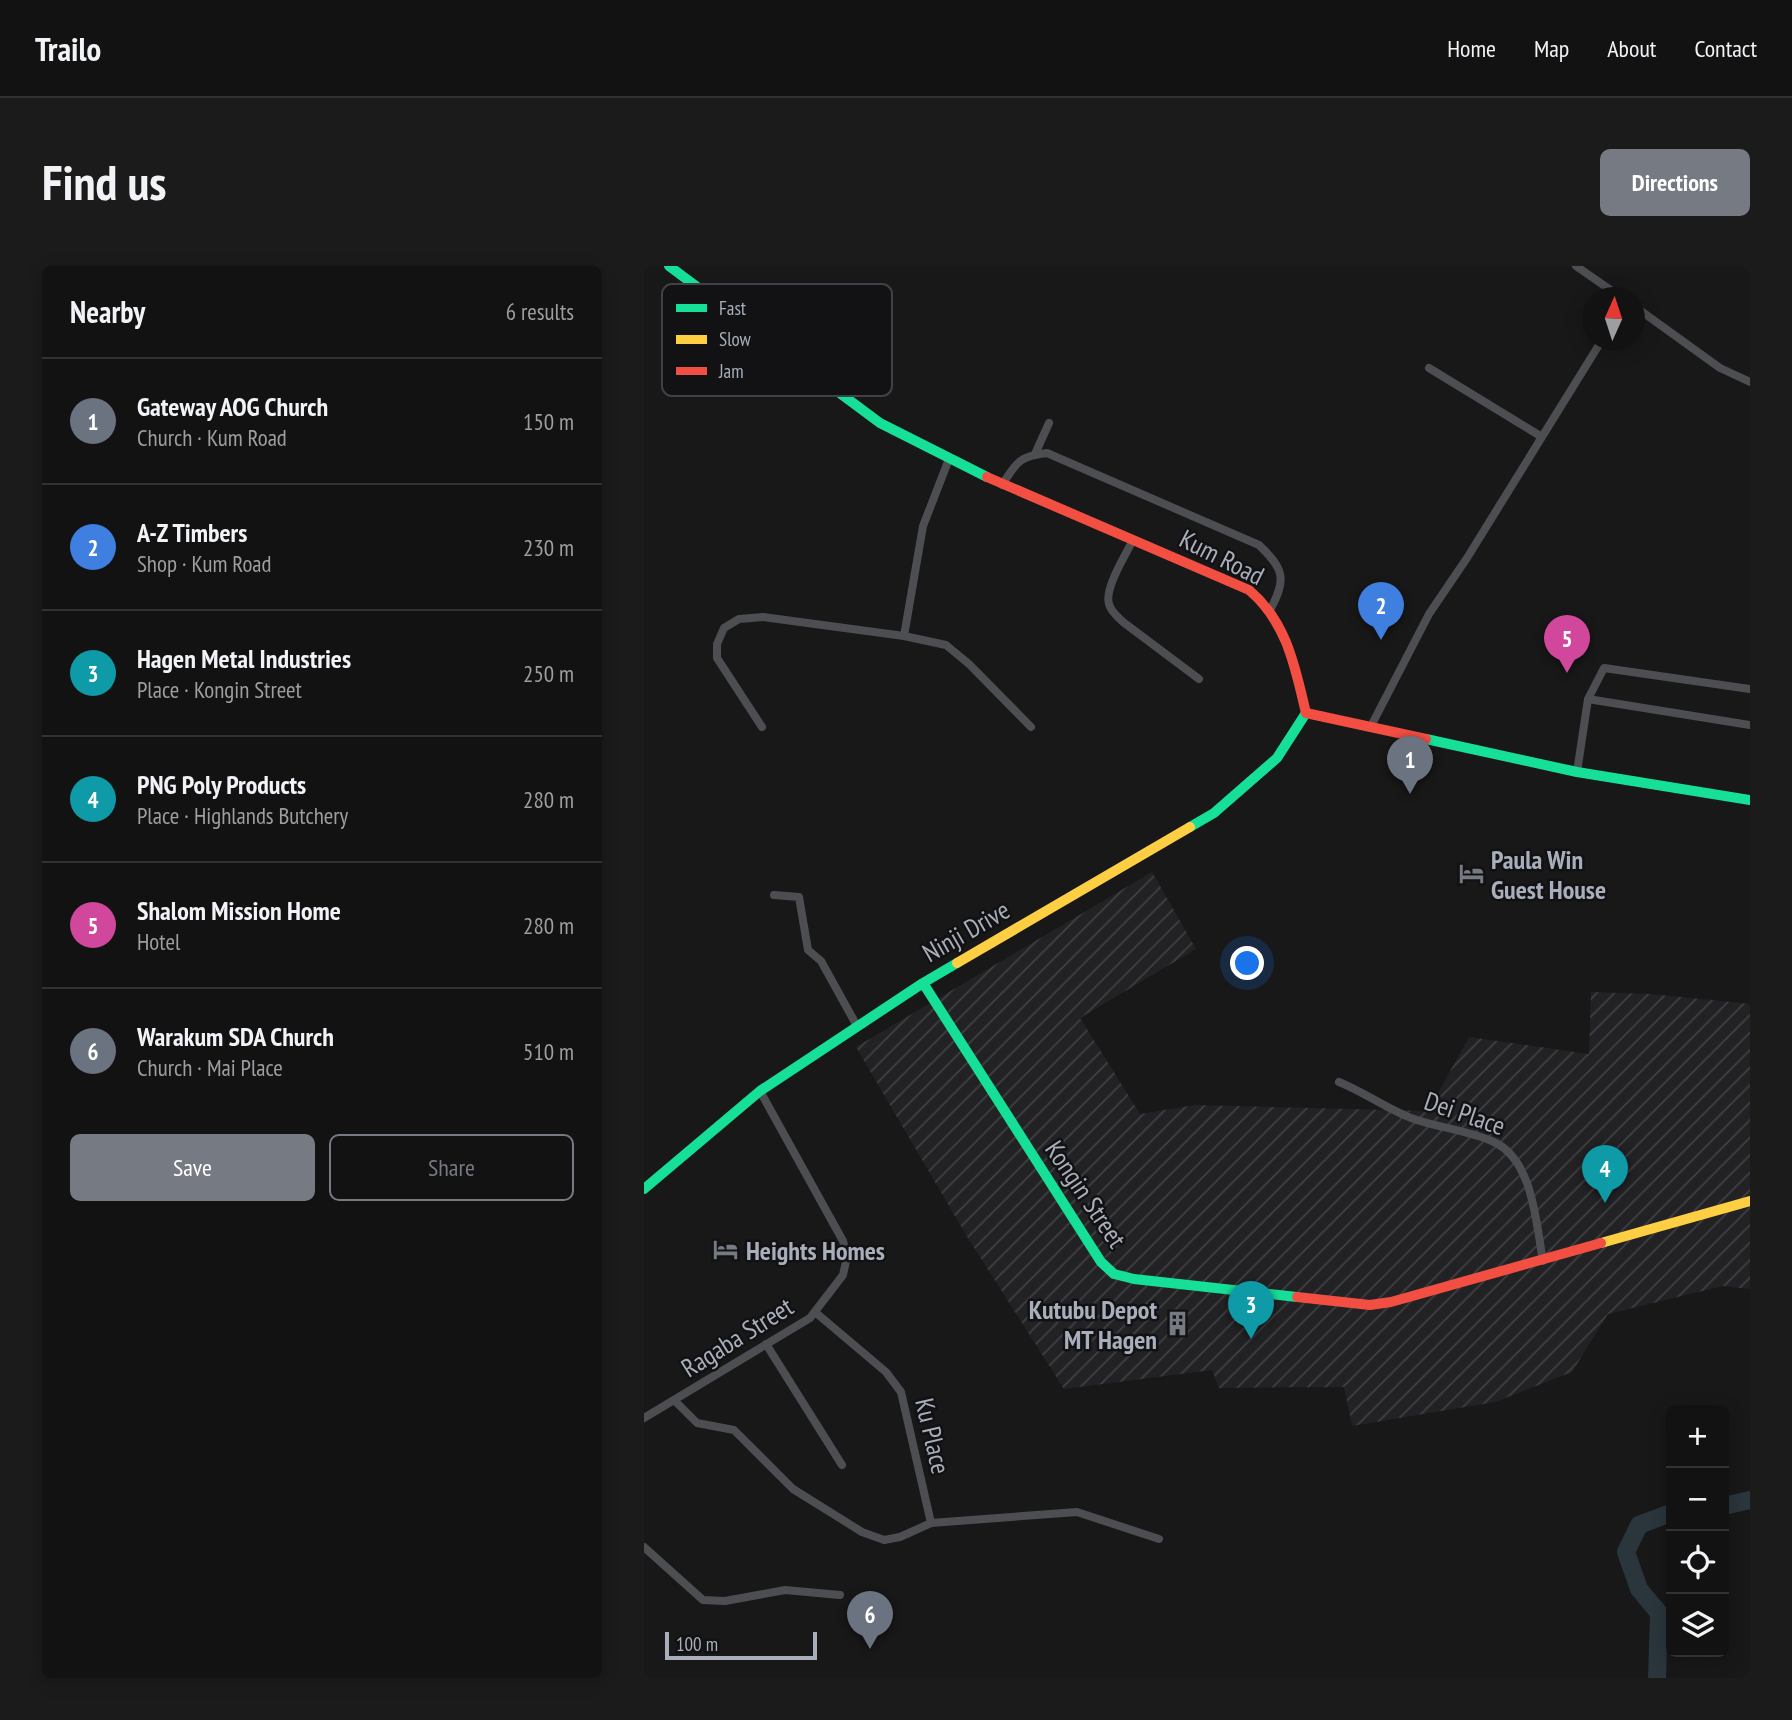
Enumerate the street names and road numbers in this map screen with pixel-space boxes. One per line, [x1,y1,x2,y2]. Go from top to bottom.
street label: Kum Road [1174,522,1270,592]
street label: Ninji Drive [917,893,1015,969]
street label: Dei Place [1420,1084,1510,1142]
street label: Kongin Street [1038,1134,1134,1254]
street label: Ragaba Street [675,1290,799,1384]
street label: Ku Place [908,1395,958,1477]

